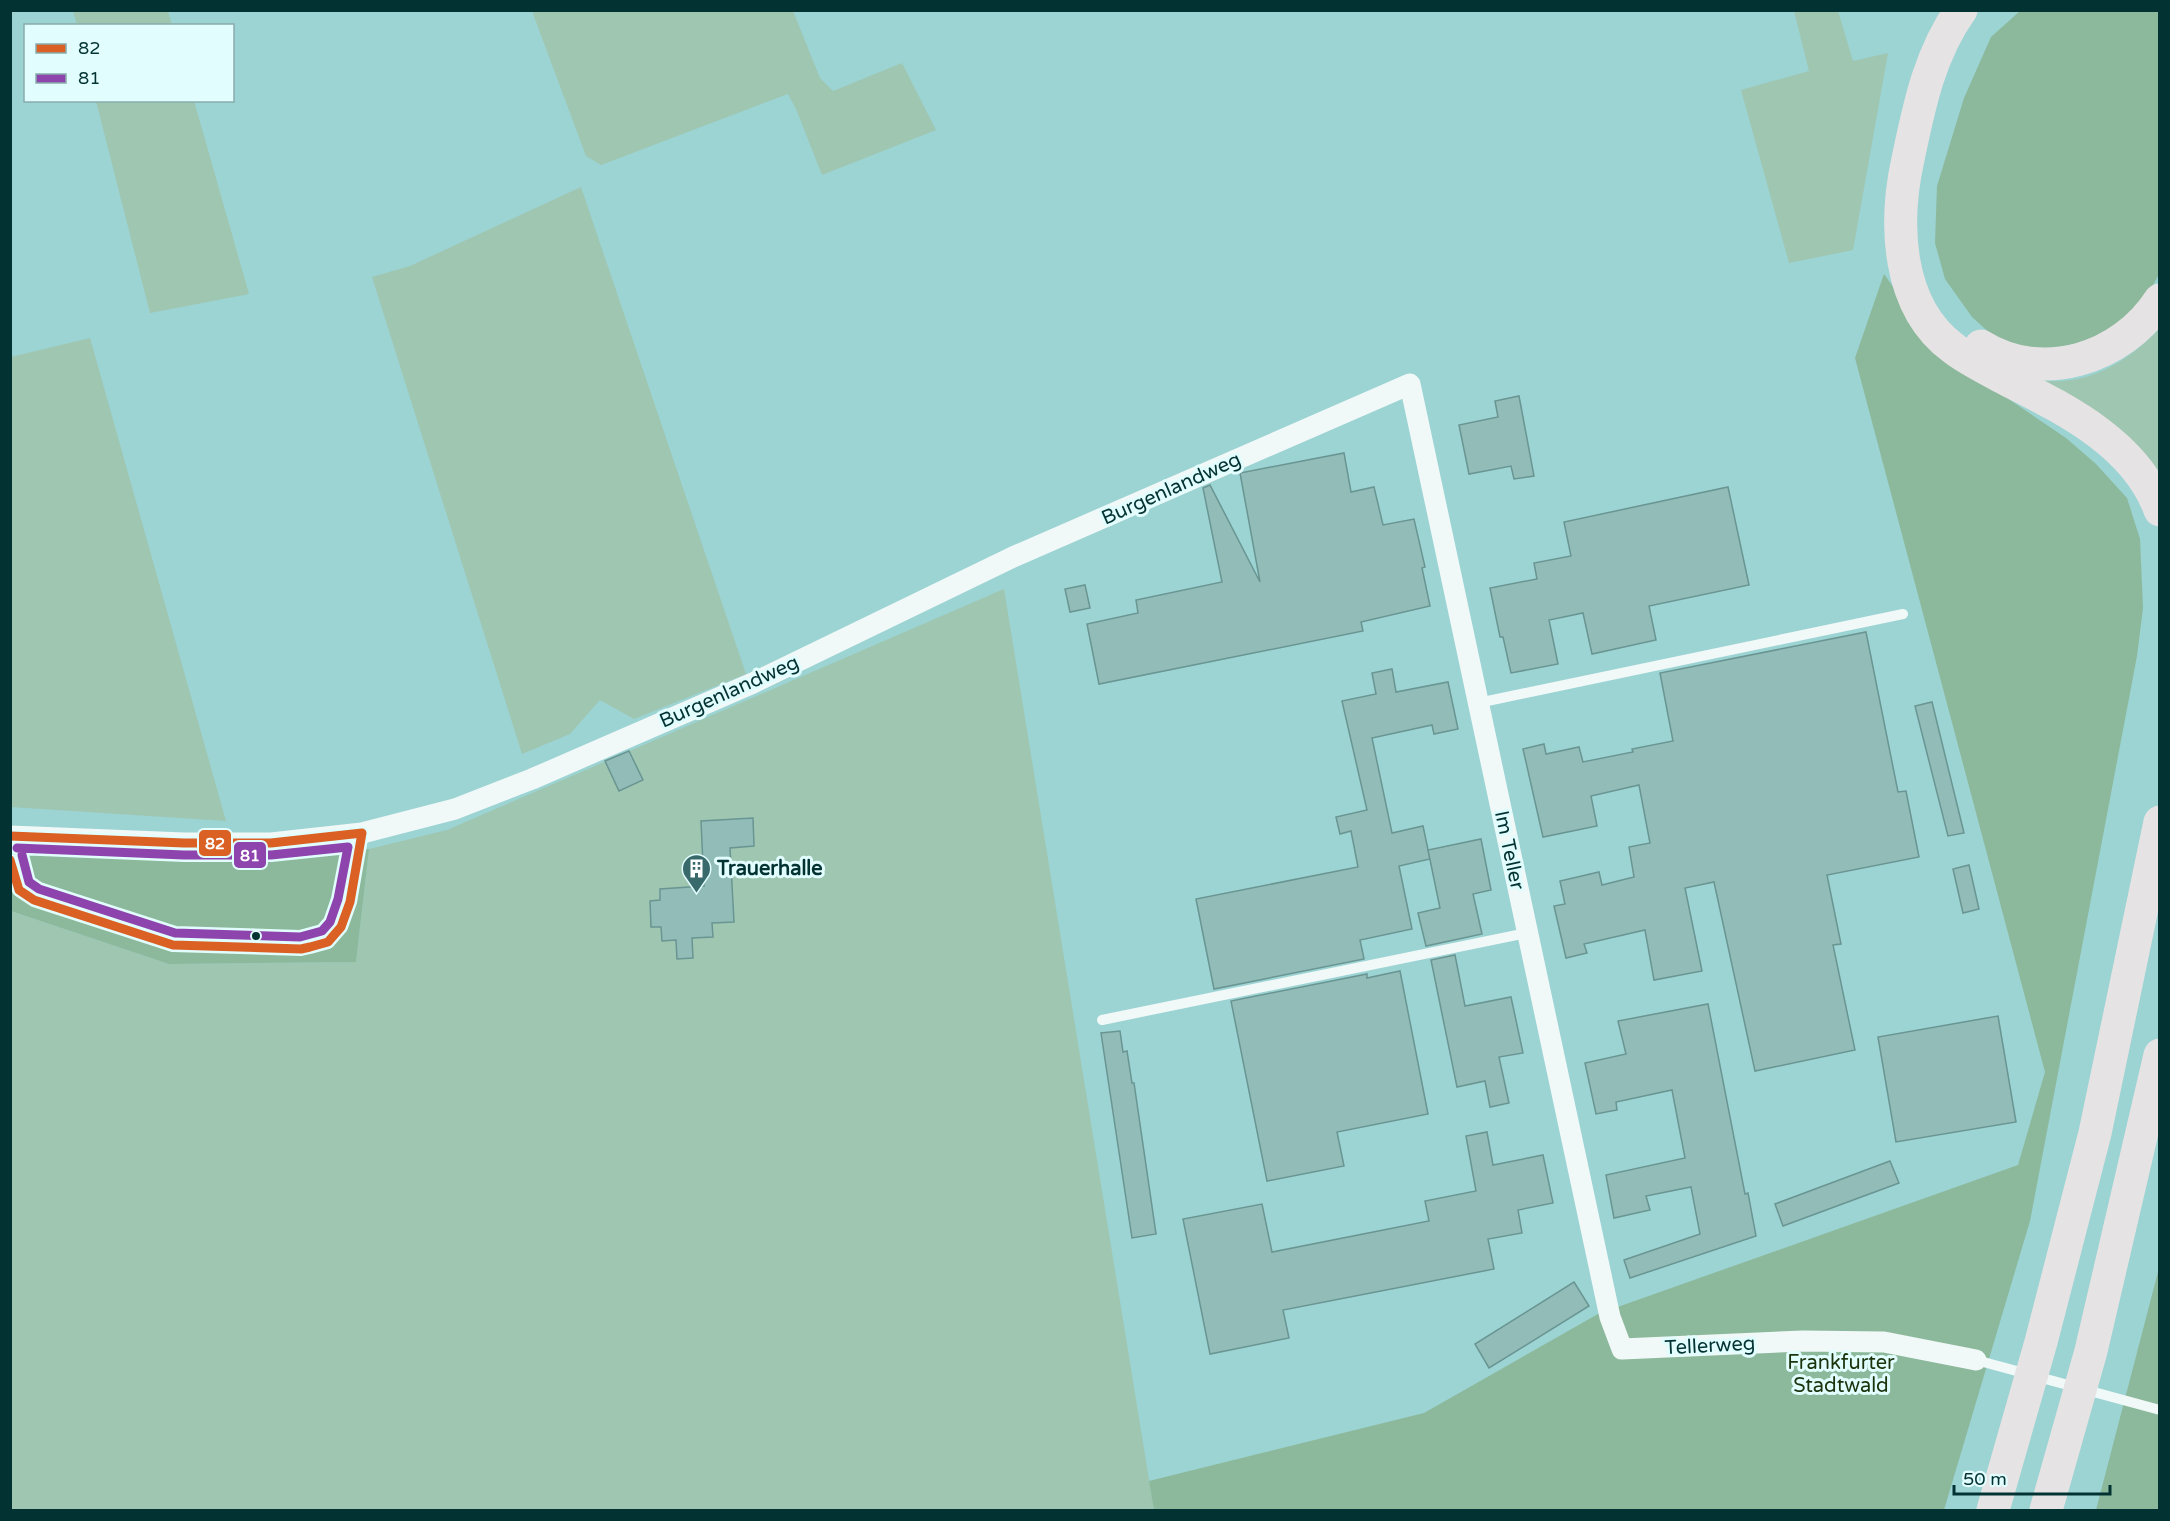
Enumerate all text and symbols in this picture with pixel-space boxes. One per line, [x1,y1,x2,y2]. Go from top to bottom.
legend [24,24,234,102]
text: 82 [78,37,101,59]
text: 81 [78,67,101,89]
street label: Burgenlandweg [1098,447,1245,530]
street label: Burgenlandweg [656,650,803,733]
street label: Im Teller [1489,808,1529,892]
line badge: 82 [198,829,232,857]
text: 82 [205,834,225,854]
line badge: 81 [233,841,267,869]
text: 81 [240,846,260,866]
building icon: Trauerhalle [680,852,712,894]
place label: Trauerhalle [716,857,823,881]
unlabelled marker [250,930,262,942]
street label: Tellerweg [1664,1332,1756,1360]
park label: Frankfurter Stadtwald [1787,1351,1895,1398]
scale bar [1954,1458,2110,1496]
text: 50 m [1963,1468,2007,1490]

